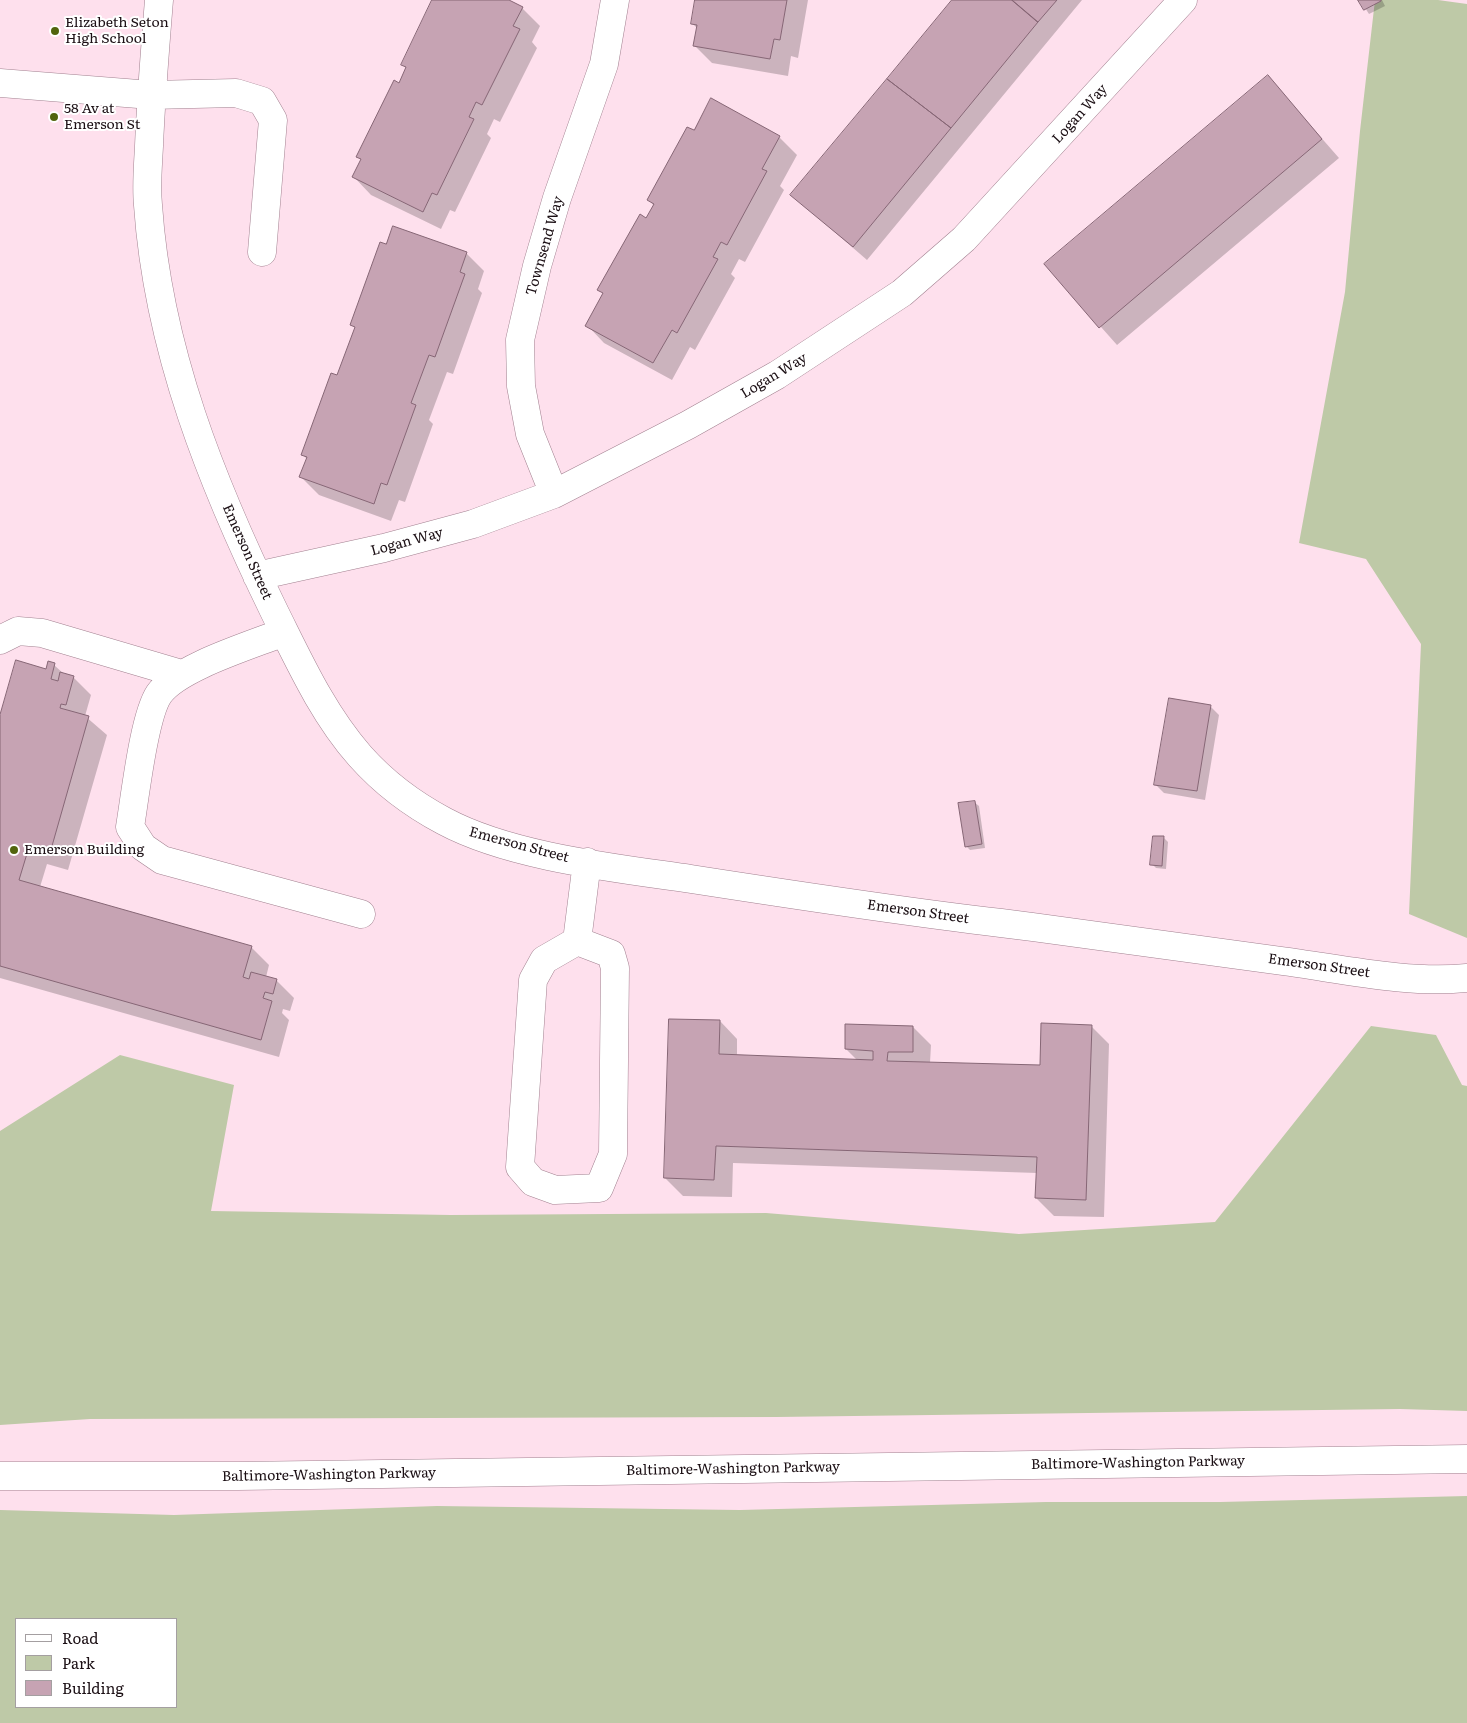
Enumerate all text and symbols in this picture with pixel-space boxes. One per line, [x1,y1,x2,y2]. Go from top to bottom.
place label: Elizabeth Seton High School [65,15,169,48]
marker: Elizabeth Seton High School [49,25,61,37]
street label: Logan Way [1049,81,1111,147]
place label: 58 Av at Emerson St [64,101,141,134]
marker: 58 Av at Emerson St [48,111,60,123]
street label: Townsend Way [523,194,567,298]
street label: Logan Way [738,350,810,402]
street label: Emerson Street [218,502,276,602]
street label: Logan Way [369,524,445,560]
street label: Emerson Street [467,824,571,866]
place label: Emerson Building [24,842,144,858]
marker: Emerson Building [8,844,20,856]
street label: Emerson Street [866,897,970,927]
street label: Emerson Street [1267,951,1371,981]
street label: Baltimore-Washington Parkway [1031,1453,1245,1473]
street label: Baltimore-Washington Parkway [626,1459,840,1479]
street label: Baltimore-Washington Parkway [222,1465,436,1485]
legend [15,1618,178,1708]
text: Road [62,1626,98,1649]
text: Park [62,1651,95,1674]
text: Building [62,1676,124,1699]

